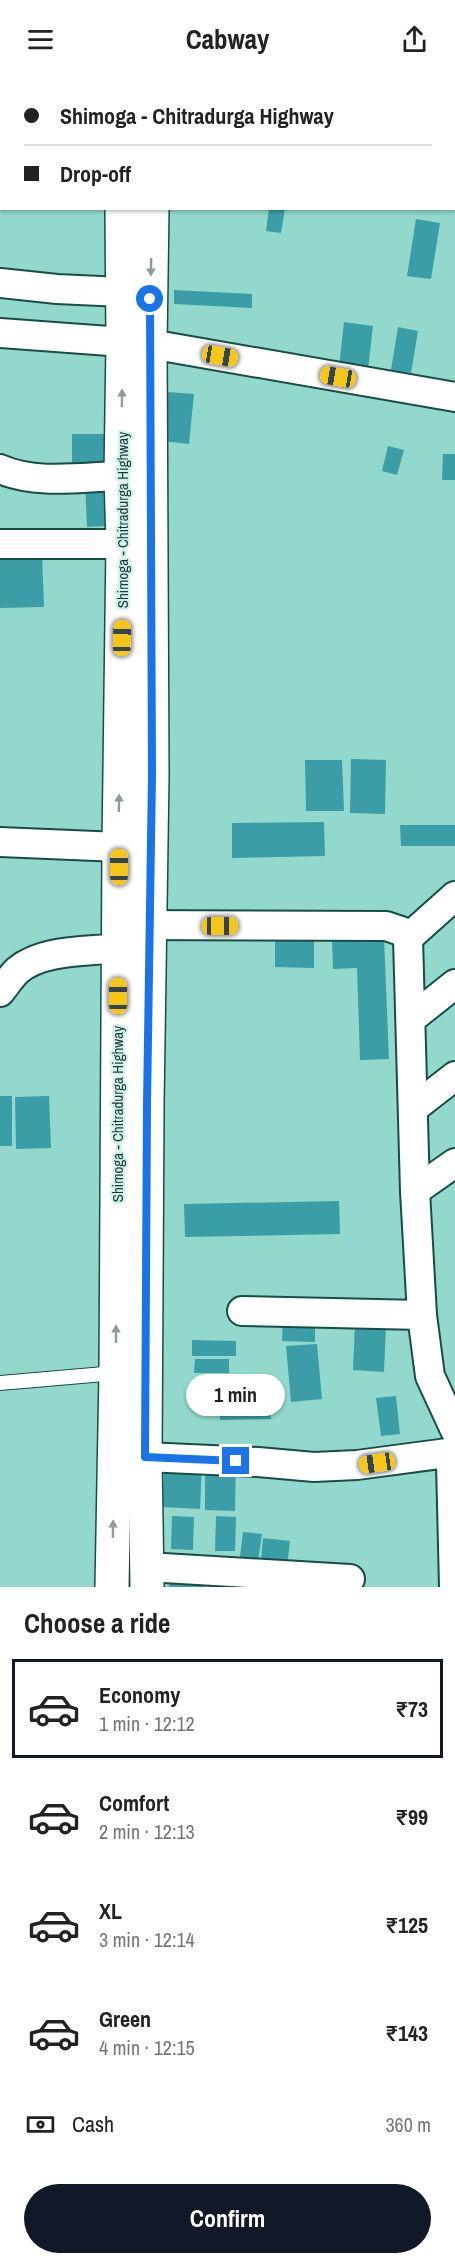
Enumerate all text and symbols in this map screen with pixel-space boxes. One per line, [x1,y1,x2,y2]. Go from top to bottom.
text: Cabway [186,21,269,57]
icon: menu [24,23,57,56]
icon: share [398,23,431,56]
text: Shimoga - Chitradurga Highway [60,101,334,131]
text: Drop-off [60,159,131,189]
one-way arrow [146,257,156,276]
route start [136,285,163,312]
car [201,344,239,368]
car [319,365,357,389]
one-way arrow [117,388,127,407]
street label: Shimoga - Chitradurga Highway [112,431,133,608]
car [113,620,131,656]
one-way arrow [114,793,124,812]
car [110,849,128,885]
car [202,917,238,935]
car [109,978,127,1014]
street label: Shimoga - Chitradurga Highway [107,1025,128,1202]
one-way arrow [111,1324,121,1343]
callout: 1 min [186,1374,286,1416]
text: 1 min [214,1381,257,1408]
route end [222,1447,249,1474]
car [358,1452,396,1474]
one-way arrow [108,1519,118,1538]
text: Choose a ride [24,1605,170,1641]
text: Economy [99,1680,180,1710]
icon: car [27,1682,81,1736]
text: ₹73 [395,1694,428,1724]
text: 1 min · 12:12 [99,1710,195,1737]
text: Comfort [99,1788,169,1818]
icon: car [27,1790,81,1844]
text: ₹99 [395,1802,428,1832]
text: 2 min · 12:13 [99,1818,195,1845]
text: XL [99,1896,122,1926]
icon: car [27,1898,81,1952]
text: ₹125 [385,1910,428,1940]
text: 3 min · 12:14 [99,1926,195,1953]
text: Green [99,2004,151,2034]
icon: car [27,2006,81,2060]
text: ₹143 [385,2018,428,2048]
text: 4 min · 12:15 [99,2034,195,2061]
icon: cash [24,2108,57,2141]
text: Cash [72,2109,114,2139]
text: 360 m [385,2111,431,2138]
button: Confirm [24,2184,431,2253]

